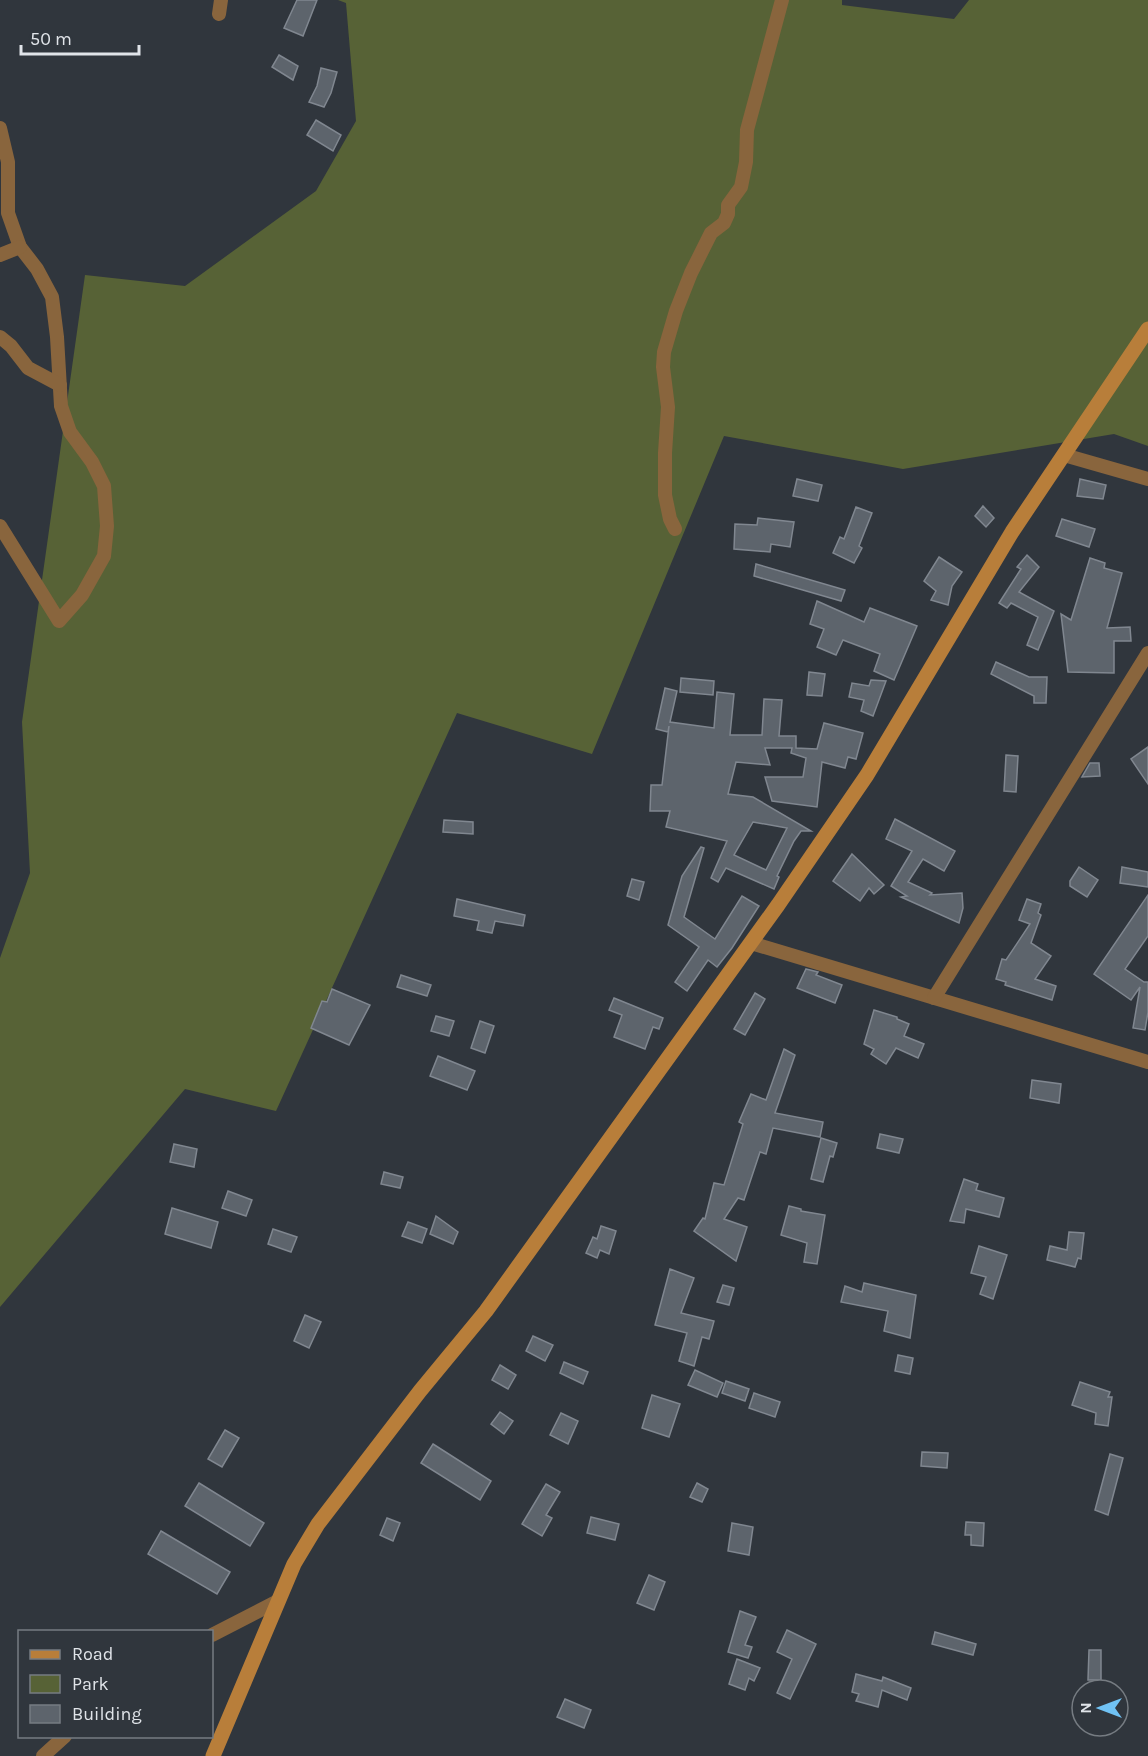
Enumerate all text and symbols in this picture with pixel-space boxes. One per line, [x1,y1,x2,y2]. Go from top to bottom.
scale bar [21,18,140,56]
text: 50 m [30,28,72,50]
legend [18,1630,213,1738]
text: Road [72,1643,113,1665]
text: Park [72,1673,109,1695]
north arrow [1070,1678,1130,1738]
text: N [1076,1702,1095,1714]
text: Building [72,1703,142,1725]

